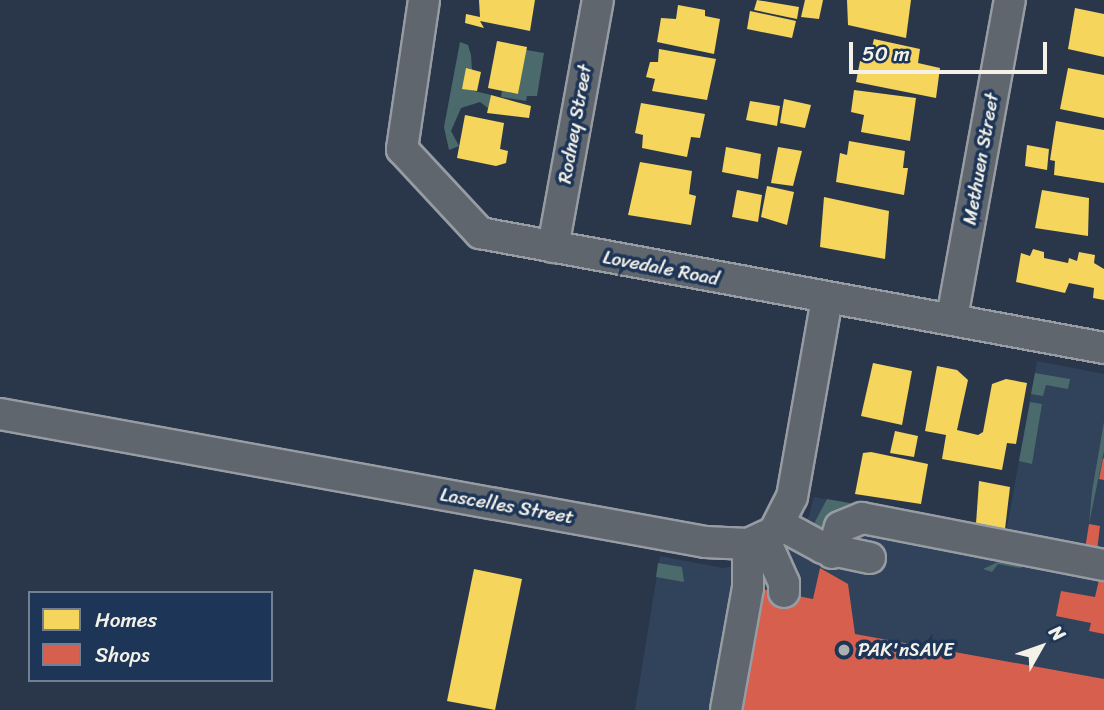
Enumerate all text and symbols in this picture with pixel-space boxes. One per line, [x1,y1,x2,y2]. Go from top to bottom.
scale bar [852,28,1050,72]
text: 50 m [862,35,910,73]
street label: Rodney Street [553,62,597,186]
street label: Methuen Street [958,91,1004,227]
street label: Lovedale Road [601,246,721,290]
street label: Lascelles Street [438,483,576,529]
legend [28,591,273,682]
text: Homes [95,601,157,639]
north arrow [1006,612,1076,682]
text: N [1041,618,1074,649]
text: Shops [95,636,150,674]
place label: PAK'nSAVE [858,639,954,661]
marker: PAK'nSAVE [836,642,852,658]

